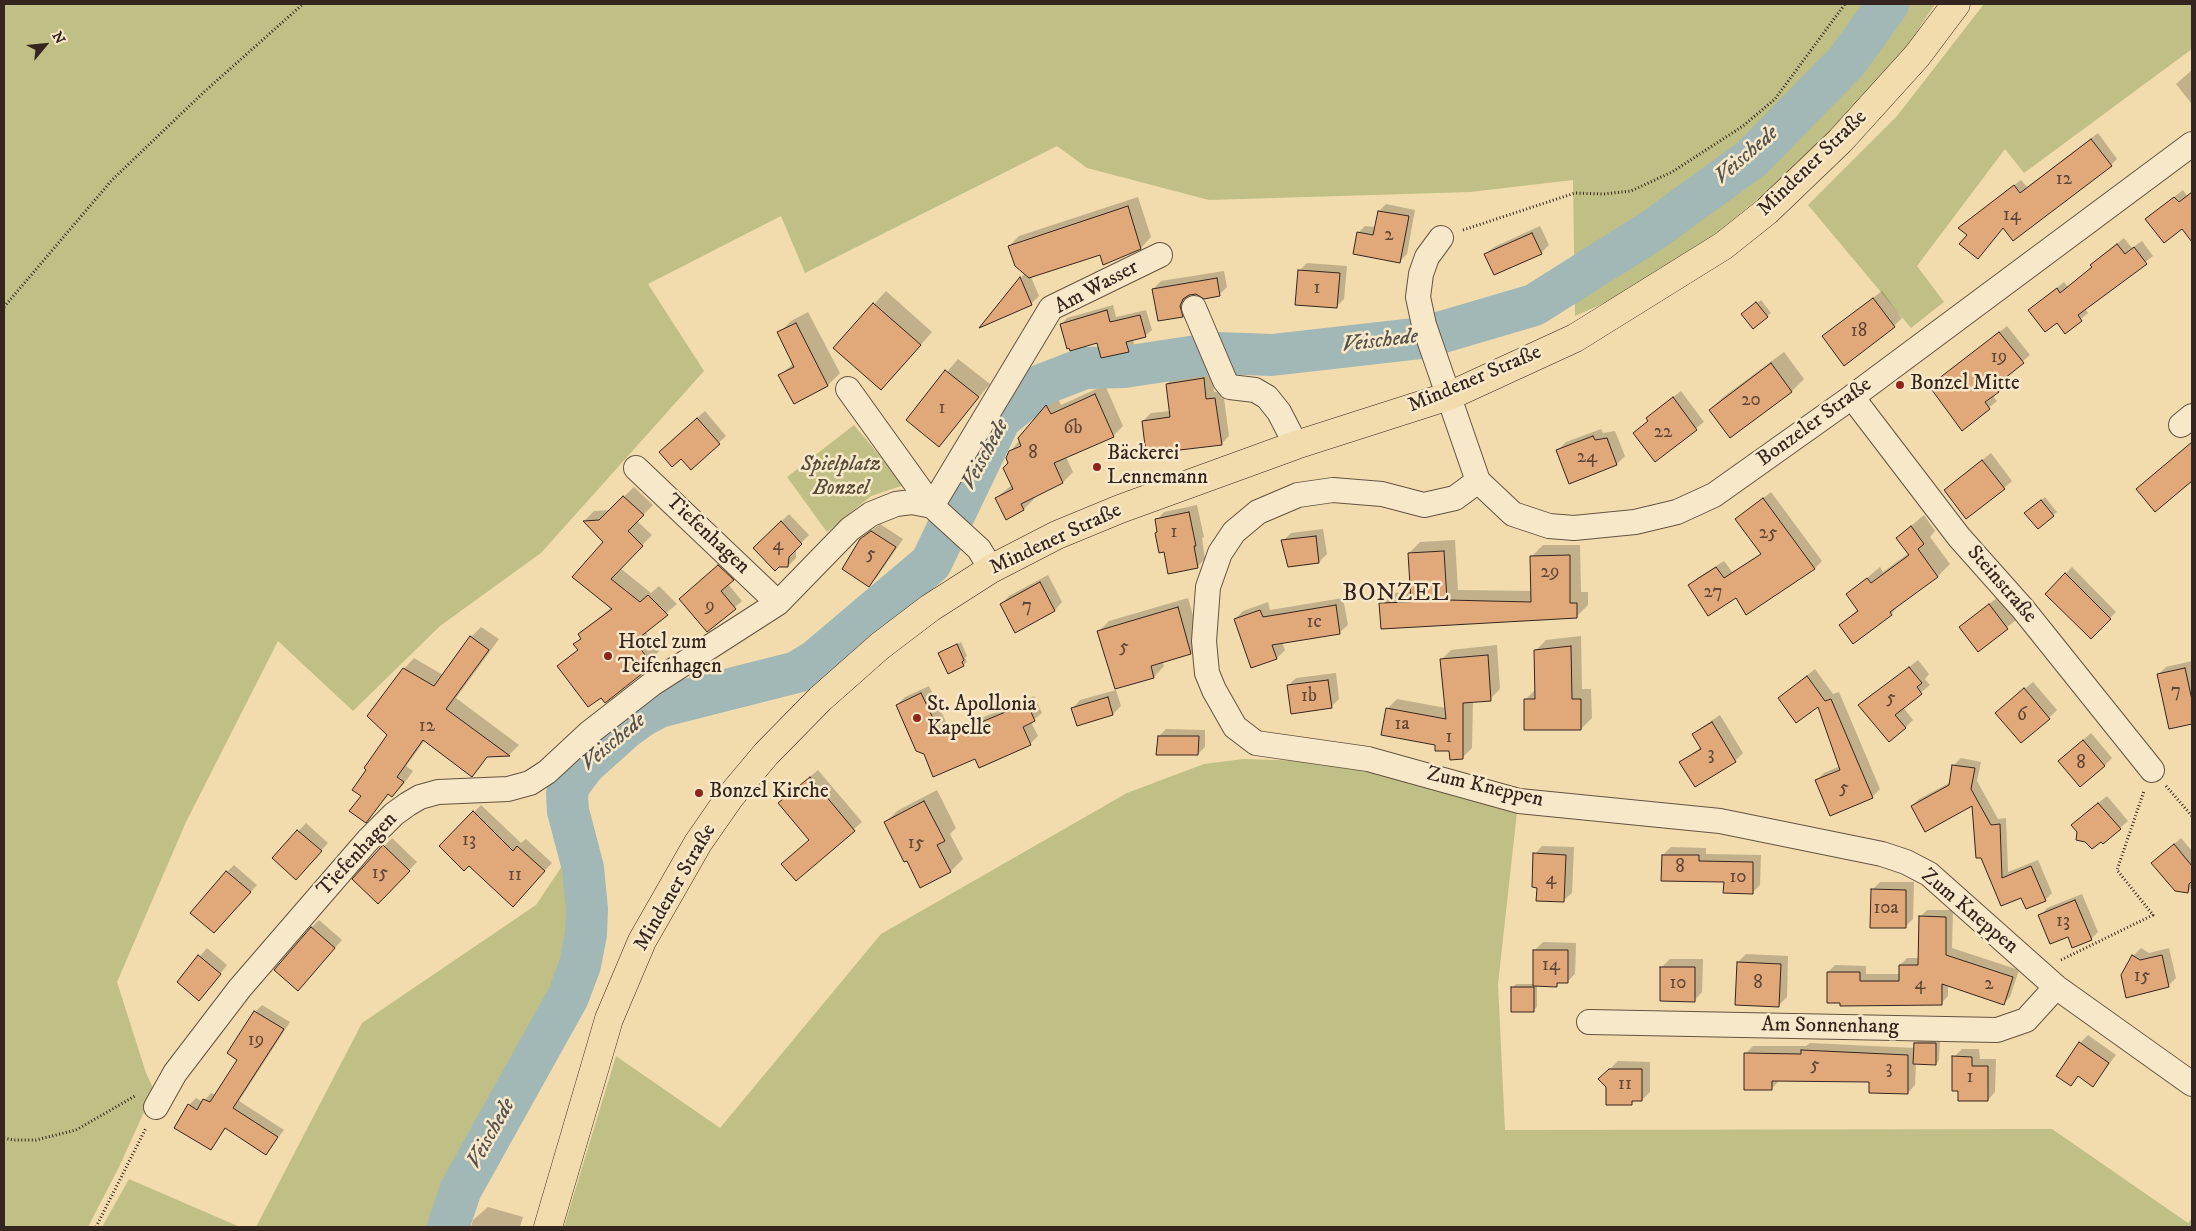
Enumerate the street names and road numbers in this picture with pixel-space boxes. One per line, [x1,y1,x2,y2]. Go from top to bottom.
street label: Mindener Straße [1753,105,1873,223]
street label: Am Wasser [1051,255,1143,321]
street label: Mindener Straße [1405,341,1545,419]
street label: Bonzeler Straße [1753,373,1877,473]
street label: Tiefenhagen [660,490,754,580]
street label: Mindener Straße [986,498,1126,582]
street label: Steinstraße [1960,541,2042,629]
street label: Zum Kneppen [1424,762,1546,814]
street label: Tiefenhagen [313,808,403,902]
street label: Mindener Straße [629,820,723,956]
street label: Zum Kneppen [1915,864,2023,960]
street label: Am Sonnenhang [1761,1013,1899,1041]

